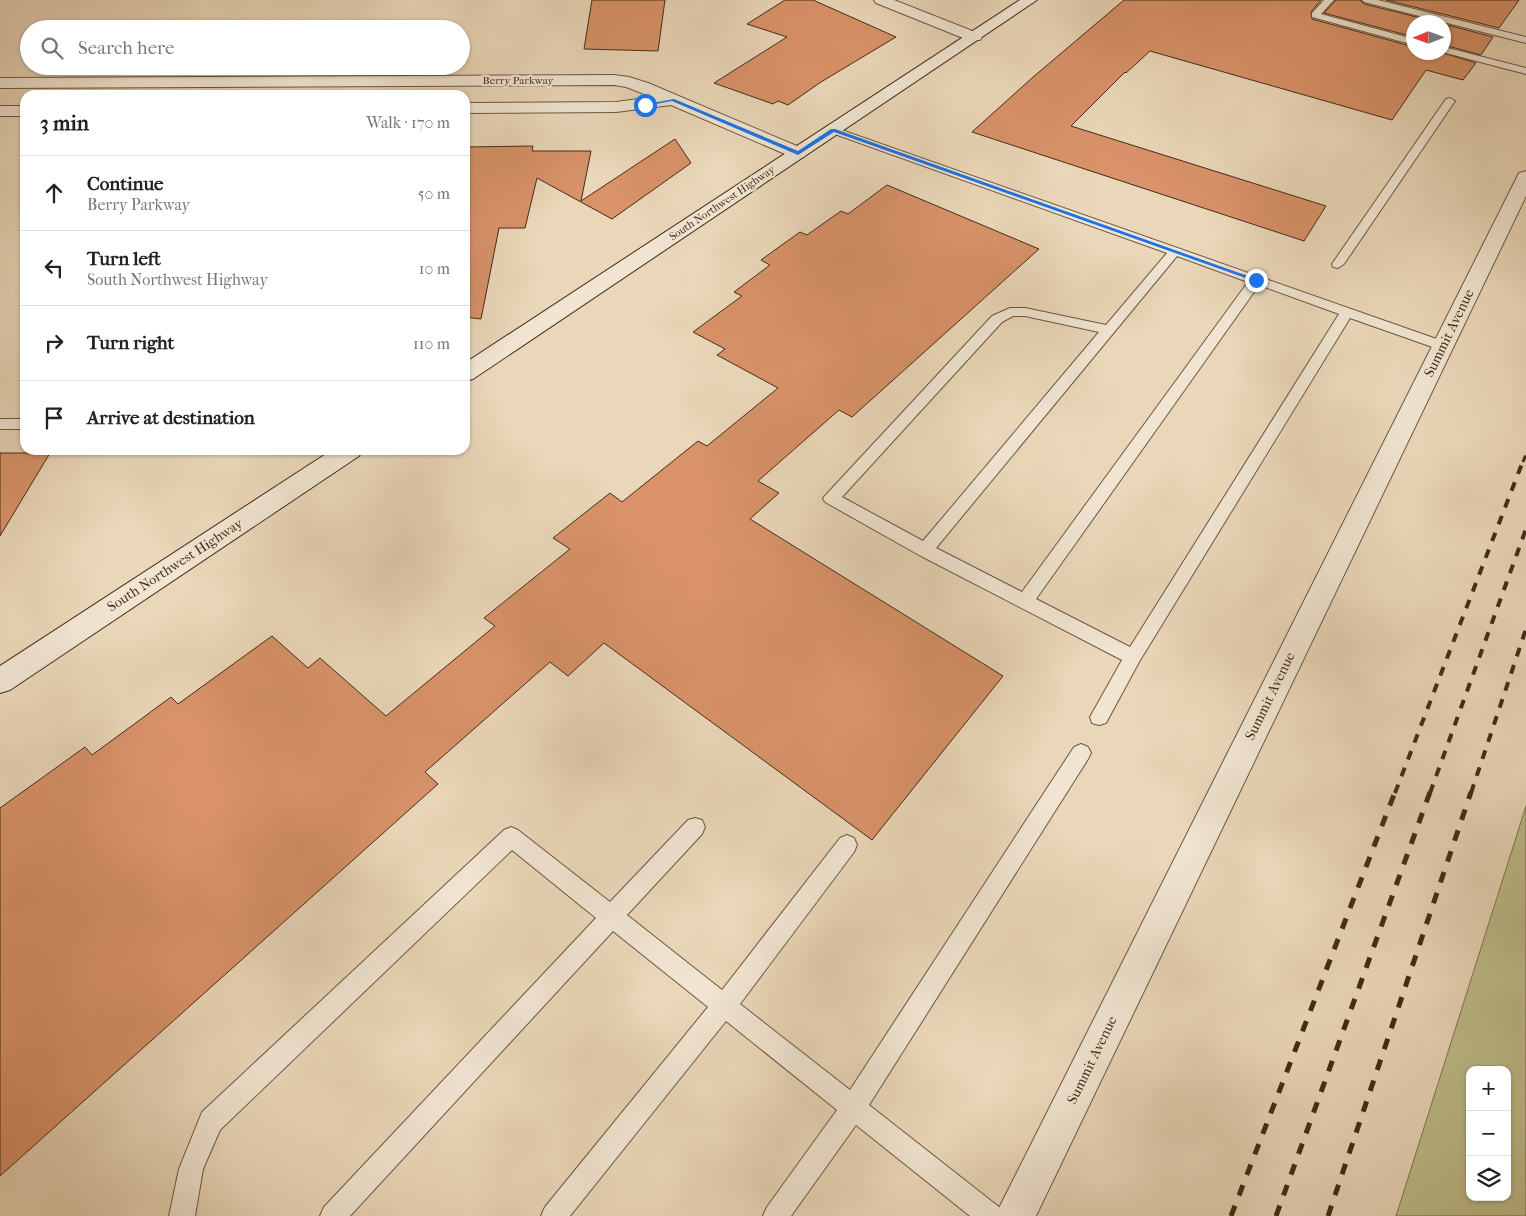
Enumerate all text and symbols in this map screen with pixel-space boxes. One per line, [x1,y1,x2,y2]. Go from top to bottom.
north arrow [1406,15,1451,60]
search box [20,20,470,75]
icon: search [38,34,66,62]
text: Search here [78,37,174,59]
street label: Berry Parkway [483,74,555,87]
route start [634,94,657,117]
text: 3 min [40,111,89,135]
text: Walk · 170 m [366,113,450,132]
street label: South Northwest Highway [667,162,778,243]
text: Continue [87,173,163,195]
icon: ahead [40,179,68,207]
text: 50 m [418,184,450,203]
text: Berry Parkway [87,195,190,214]
text: Turn left [87,248,161,270]
icon: left [40,254,68,282]
text: 10 m [419,259,450,278]
route end [1245,269,1268,292]
text: South Northwest Highway [87,270,268,289]
street label: Summit Avenue [1420,286,1478,380]
icon: right [40,329,68,357]
text: Turn right [87,332,174,354]
text: 110 m [413,334,450,353]
icon: arrive [40,404,68,432]
text: Arrive at destination [87,407,255,429]
street label: South Northwest Highway [104,514,246,615]
street label: Summit Avenue [1241,649,1299,743]
street label: Summit Avenue [1063,1013,1121,1107]
map controls [1466,1066,1511,1201]
button: + [1466,1066,1511,1111]
button: − [1466,1111,1511,1156]
button: layers [1466,1156,1511,1201]

